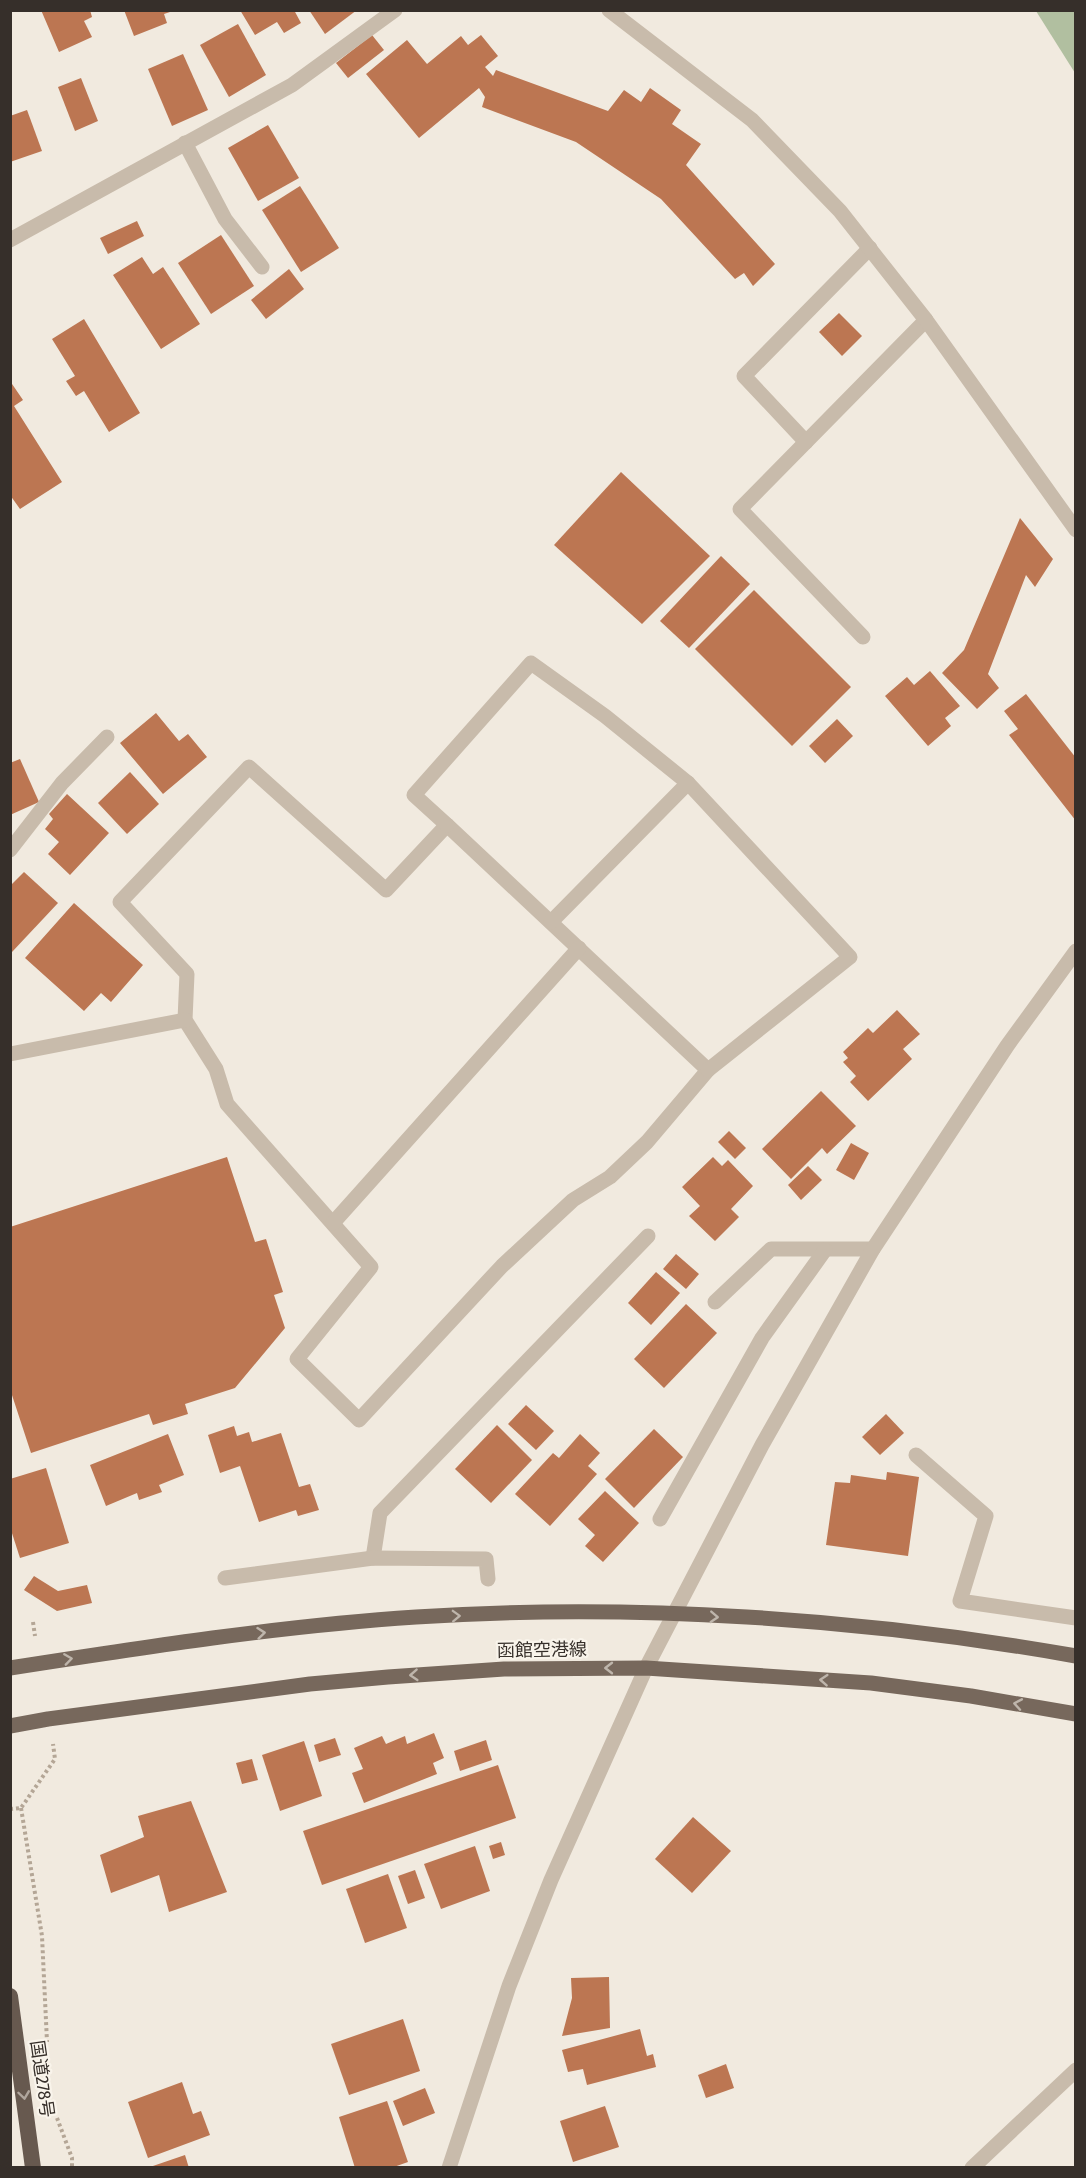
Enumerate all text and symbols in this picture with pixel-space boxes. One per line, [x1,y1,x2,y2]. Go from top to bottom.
one-way arrow [451,1609,460,1622]
one-way arrow [709,1610,718,1623]
one-way arrow [257,1627,266,1640]
street label: 函館空港線 [497,1638,587,1662]
one-way arrow [64,1654,73,1666]
one-way arrow [604,1662,613,1674]
one-way arrow [410,1668,419,1681]
one-way arrow [820,1673,829,1686]
one-way arrow [1013,1698,1023,1711]
street label: 国道278号 [26,2039,58,2119]
one-way arrow [18,2090,30,2100]

